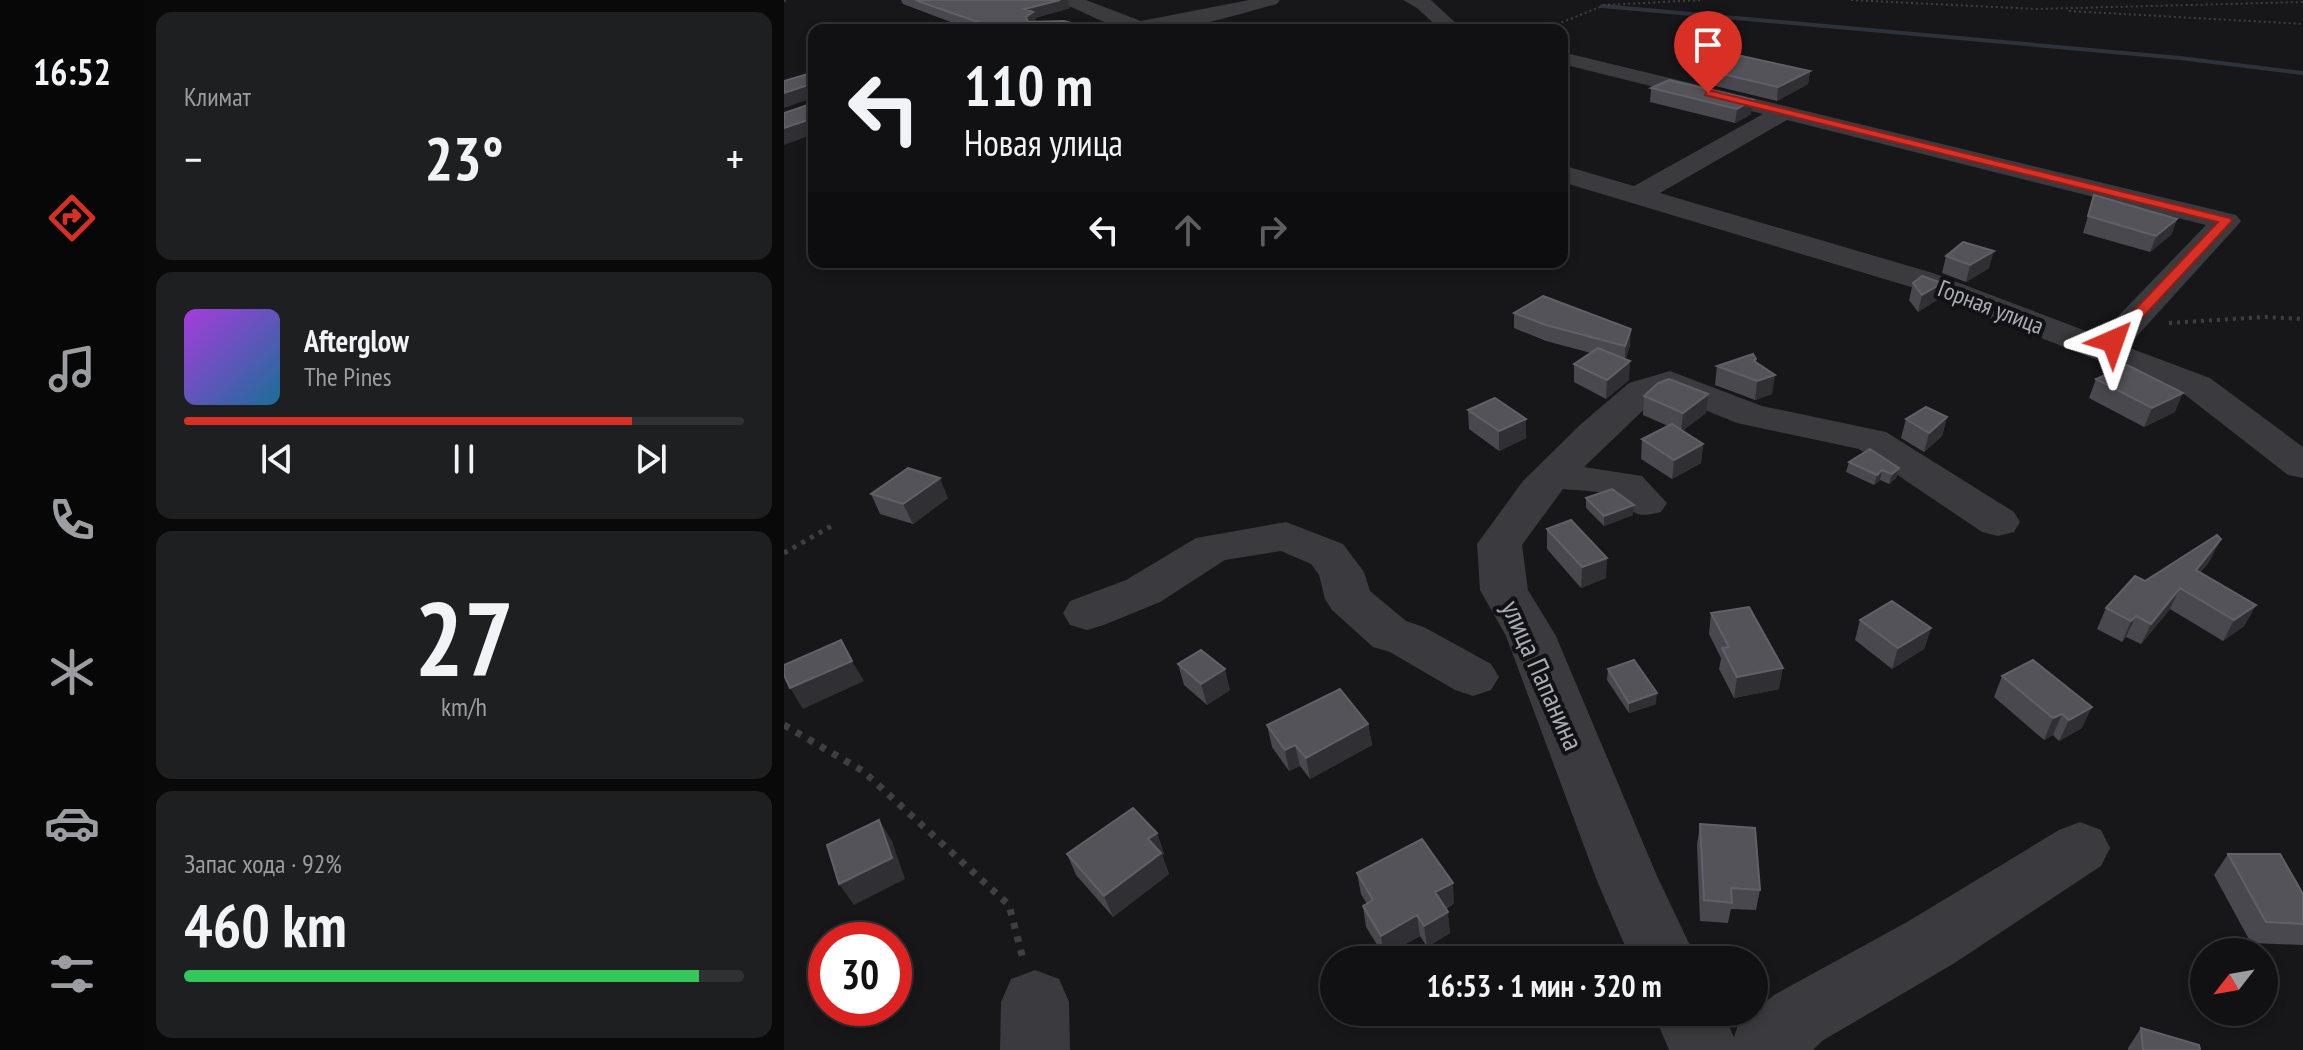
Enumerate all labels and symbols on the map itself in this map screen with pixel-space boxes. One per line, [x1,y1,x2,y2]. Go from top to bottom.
pin [1674,11,1742,93]
street label: Горная улица [1934,273,2048,341]
position arrow [2071,299,2155,383]
street label: улица Папанина [1493,594,1593,756]
speed limit sign: 30 [808,922,912,1026]
north arrow [2190,938,2278,1026]

